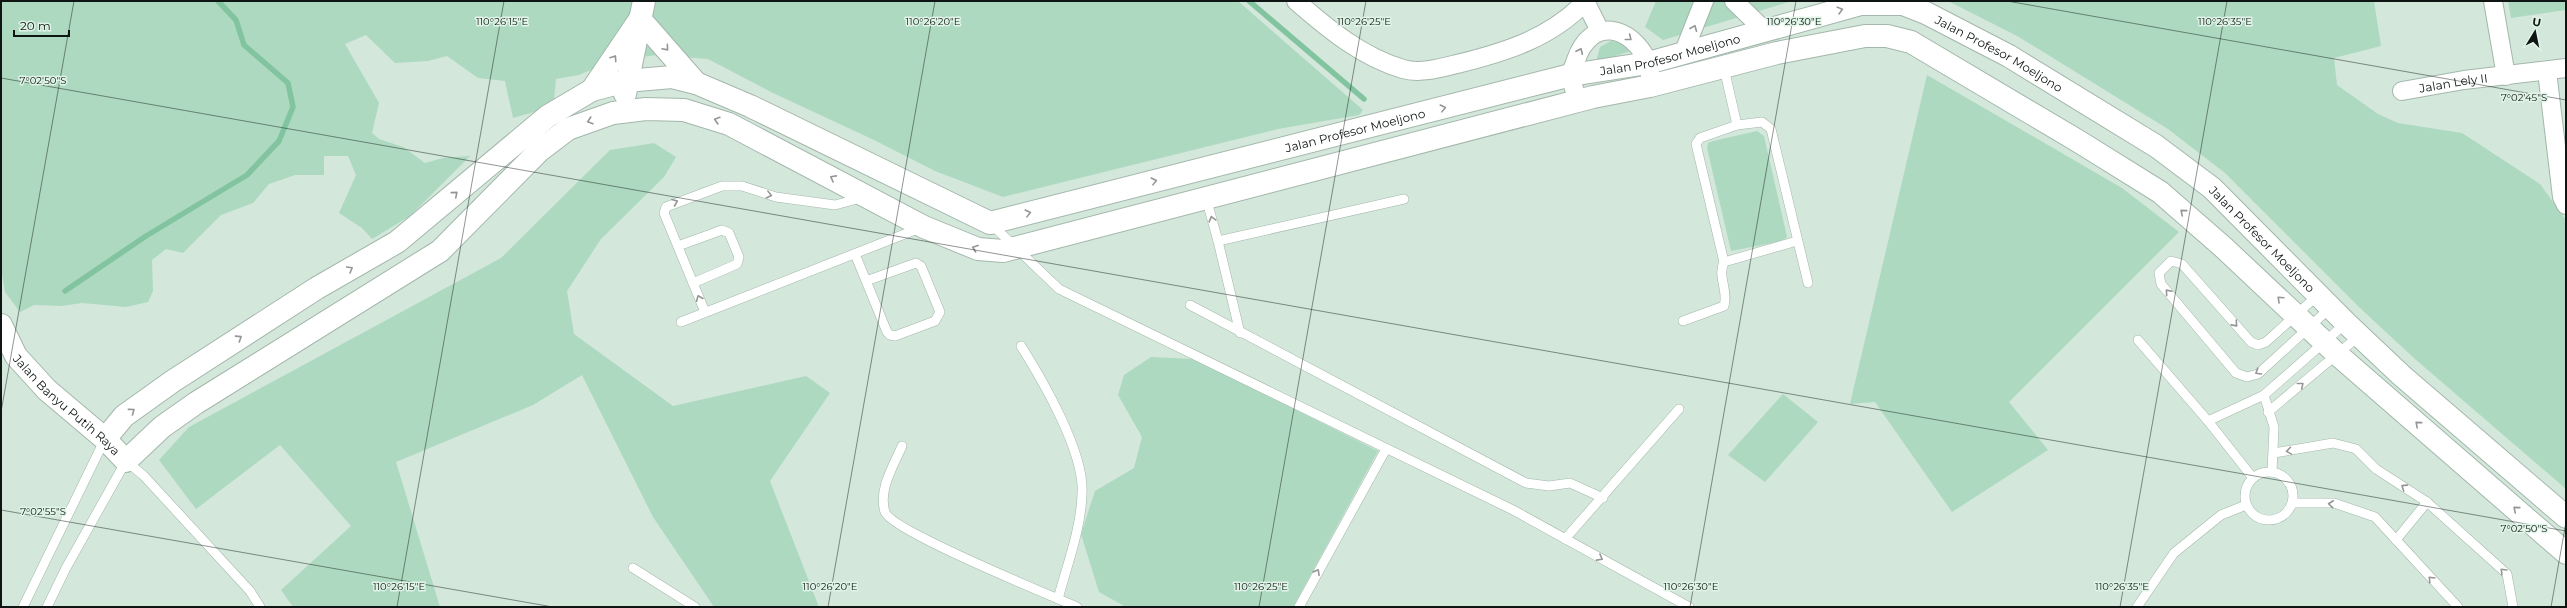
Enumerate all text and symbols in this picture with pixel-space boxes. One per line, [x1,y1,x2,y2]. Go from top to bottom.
one-way arrow [1837,6,1844,15]
street label: Jalan Profesor Moeljono [1932,11,2066,95]
scale bar [14,12,69,38]
north arrow [2515,12,2555,52]
text: 110°26'15"E [476,15,528,28]
text: 110°26'20"E [905,15,961,28]
text: 110°26'25"E [1337,15,1391,28]
text: 110°26'30"E [1767,15,1822,28]
text: 110°26'35"E [2198,15,2252,28]
text: U [2531,15,2542,30]
text: 20 m [20,18,51,33]
one-way arrow [1689,24,1697,31]
street label: Jalan Profesor Moeljono [1598,30,1742,78]
one-way arrow [1625,34,1632,41]
one-way arrow [661,44,668,51]
one-way arrow [1575,48,1583,55]
one-way arrow [609,55,616,62]
street label: Jalan Lely II [2417,70,2488,96]
text: 7°02'50"S [20,74,66,87]
text: 7°02'45"S [2501,91,2547,104]
one-way arrow [1439,104,1446,112]
street label: Jalan Profesor Moeljono [1283,105,1427,155]
one-way arrow [587,116,594,125]
one-way arrow [714,116,721,125]
one-way arrow [830,175,837,183]
one-way arrow [1151,178,1157,186]
street label: Jalan Profesor Moeljono [2206,182,2318,295]
one-way arrow [450,191,458,198]
one-way arrow [766,191,772,199]
one-way arrow [671,199,679,207]
one-way arrow [1025,210,1031,218]
one-way arrow [2180,210,2188,217]
one-way arrow [1208,216,1217,223]
one-way arrow [971,244,978,252]
one-way arrow [345,267,353,274]
one-way arrow [2165,289,2172,297]
one-way arrow [696,294,704,301]
one-way arrow [2277,296,2285,304]
one-way arrow [2230,319,2238,327]
one-way arrow [235,335,242,343]
street label: Jalan Banyu Putih Raya [10,350,124,458]
one-way arrow [2255,367,2262,374]
one-way arrow [2297,383,2304,390]
one-way arrow [127,409,134,416]
one-way arrow [2415,422,2422,429]
one-way arrow [2286,446,2292,455]
one-way arrow [2401,484,2408,492]
one-way arrow [2328,499,2334,508]
text: 7°02'55"S [20,505,66,518]
one-way arrow [2513,507,2520,514]
text: 7°02'50"S [2501,522,2547,535]
one-way arrow [1596,553,1603,561]
one-way arrow [2500,568,2508,575]
one-way arrow [1313,569,1320,577]
one-way arrow [2428,576,2436,584]
text: 110°26'15"E [373,580,425,593]
text: 110°26'20"E [802,580,858,593]
text: 110°26'25"E [1234,580,1288,593]
text: 110°26'30"E [1664,580,1719,593]
text: 110°26'35"E [2095,580,2149,593]

